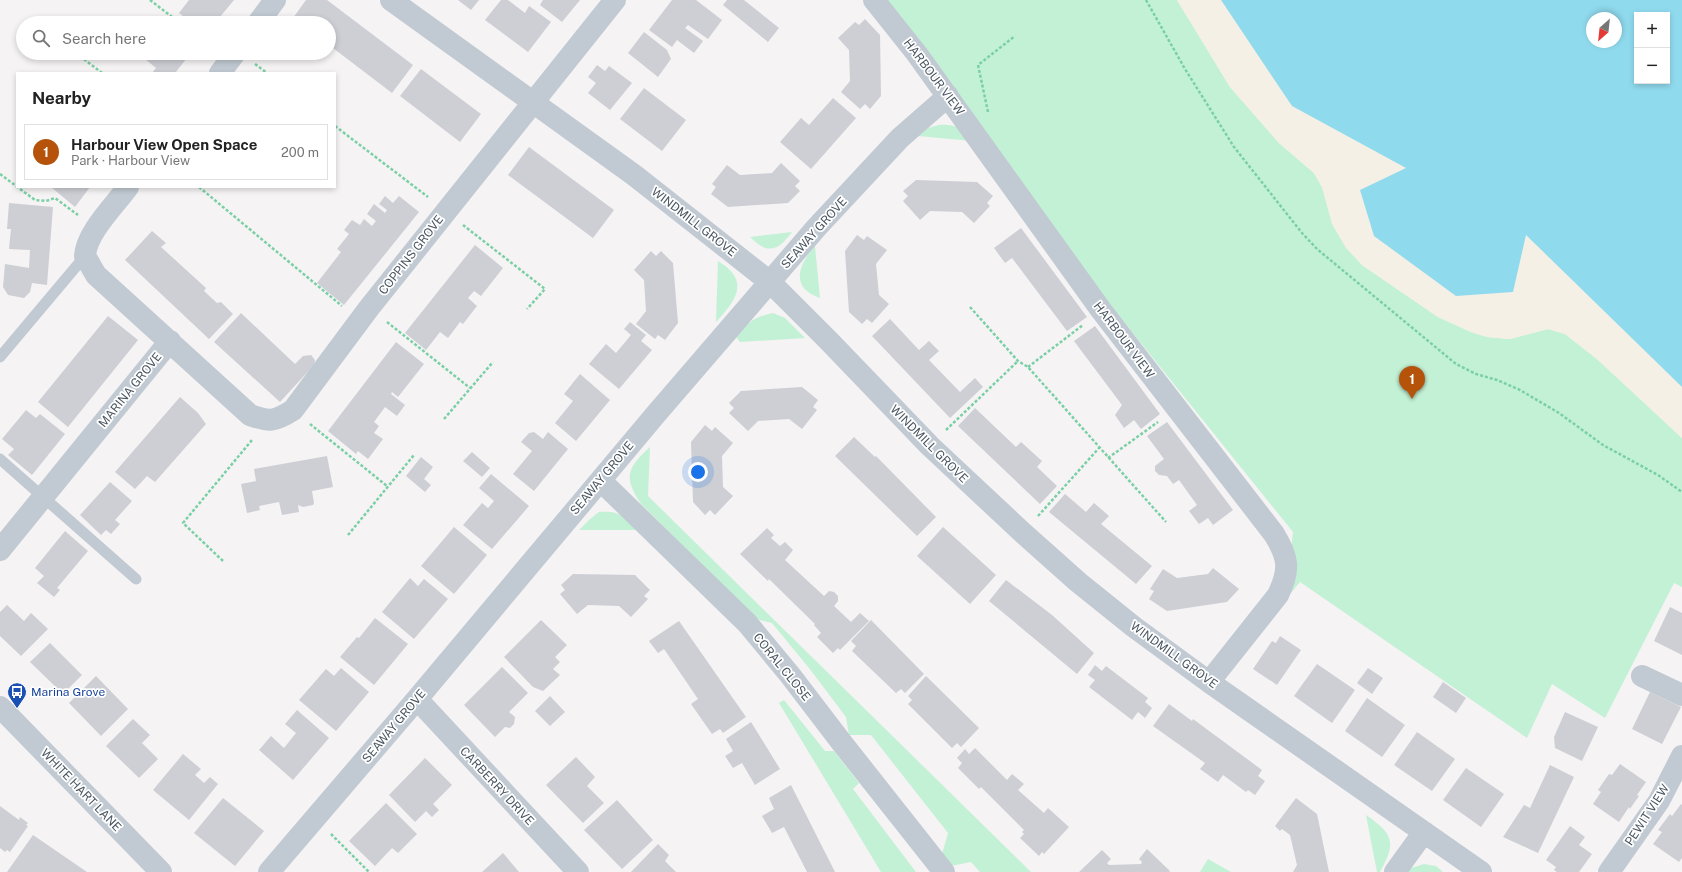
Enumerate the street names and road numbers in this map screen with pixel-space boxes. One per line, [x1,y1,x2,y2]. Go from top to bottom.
street label: HARBOUR VIEW [901,36,968,118]
street label: WINDMILL GROVE [649,184,739,260]
street label: SEAWAY GROVE [778,194,850,272]
street label: COPPINS GROVE [376,213,446,297]
street label: HARBOUR VIEW [1091,299,1158,381]
street label: MARINA GROVE [96,350,164,430]
street label: WINDMILL GROVE [887,402,971,486]
street label: SEAWAY GROVE [567,439,637,517]
street label: WINDMILL GROVE [1128,619,1220,691]
street label: CORAL CLOSE [751,630,813,704]
street label: SEAWAY GROVE [359,687,429,765]
street label: CARBERRY DRIVE [457,744,537,828]
street label: WHITE HART LANE [38,746,124,834]
street label: PEWIT VIEW [1622,781,1672,848]

